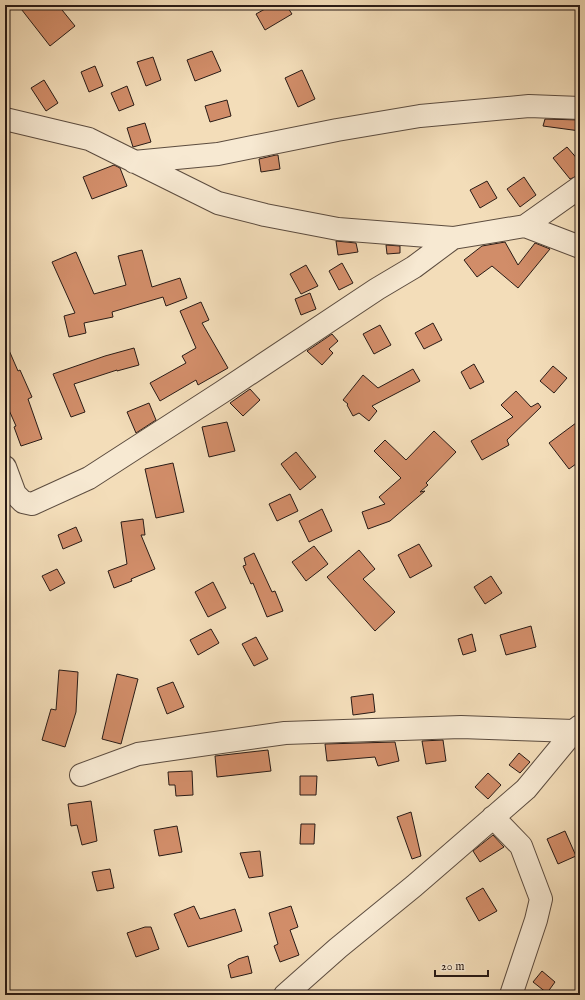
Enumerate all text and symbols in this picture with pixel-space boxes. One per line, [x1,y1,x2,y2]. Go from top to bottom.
scale bar [435,952,488,978]
text: 20 m [441,959,464,974]

